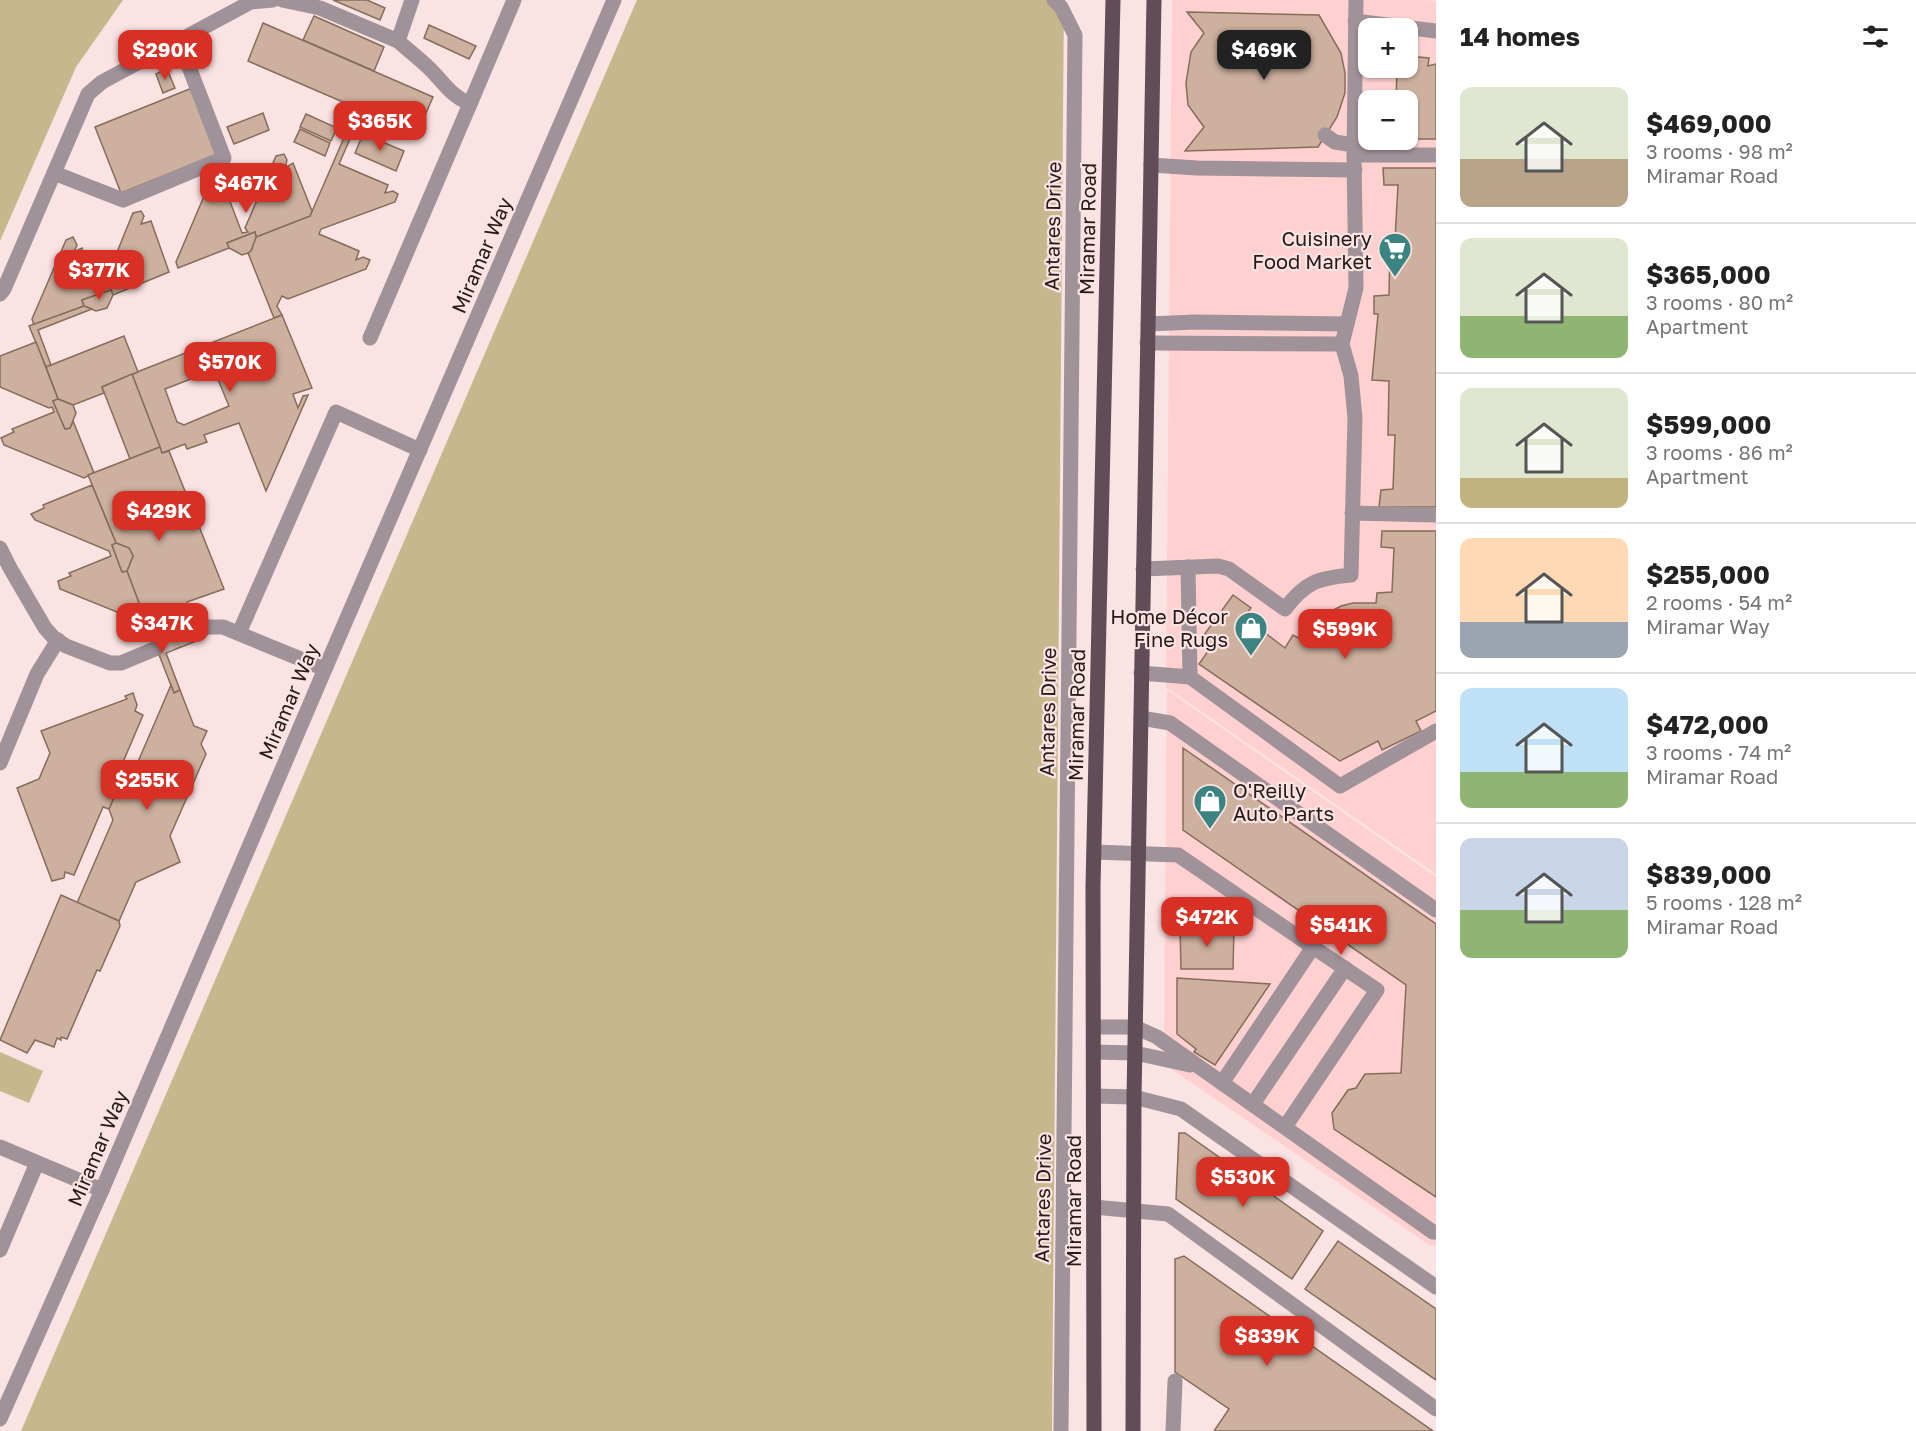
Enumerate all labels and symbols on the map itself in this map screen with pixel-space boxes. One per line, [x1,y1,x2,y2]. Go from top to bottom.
pin: $290K [123,30,207,81]
pin: $469K [1222,30,1306,81]
pin: $365K [338,101,422,152]
street label: Antares Drive [1039,161,1065,291]
pin: $467K [204,163,288,214]
street label: Miramar Road [1074,163,1100,295]
street label: Miramar Way [446,193,516,317]
place label: Cuisinery Food Market [1252,226,1372,273]
supermarket icon: Cuisinery Food Market [1377,231,1413,278]
pin: $377K [57,250,141,301]
pin: $570K [188,342,272,393]
pin: $429K [117,491,201,542]
pin: $347K [120,603,204,654]
place label: Home Décor Fine Rugs [1110,604,1228,651]
pin: $599K [1303,609,1387,660]
shop icon: Home Décor Fine Rugs [1233,610,1269,657]
street label: Miramar Way [253,639,323,763]
street label: Antares Drive [1034,647,1060,777]
street label: Miramar Road [1063,649,1089,781]
pin: $255K [105,760,189,811]
place label: O'Reilly Auto Parts [1233,778,1334,825]
shop icon: O'Reilly Auto Parts [1192,783,1228,830]
pin: $472K [1165,897,1249,948]
pin: $541K [1299,905,1383,956]
street label: Miramar Way [62,1086,132,1210]
street label: Antares Drive [1029,1133,1055,1263]
street label: Miramar Road [1061,1135,1085,1267]
pin: $530K [1201,1157,1285,1208]
pin: $839K [1225,1316,1309,1367]

